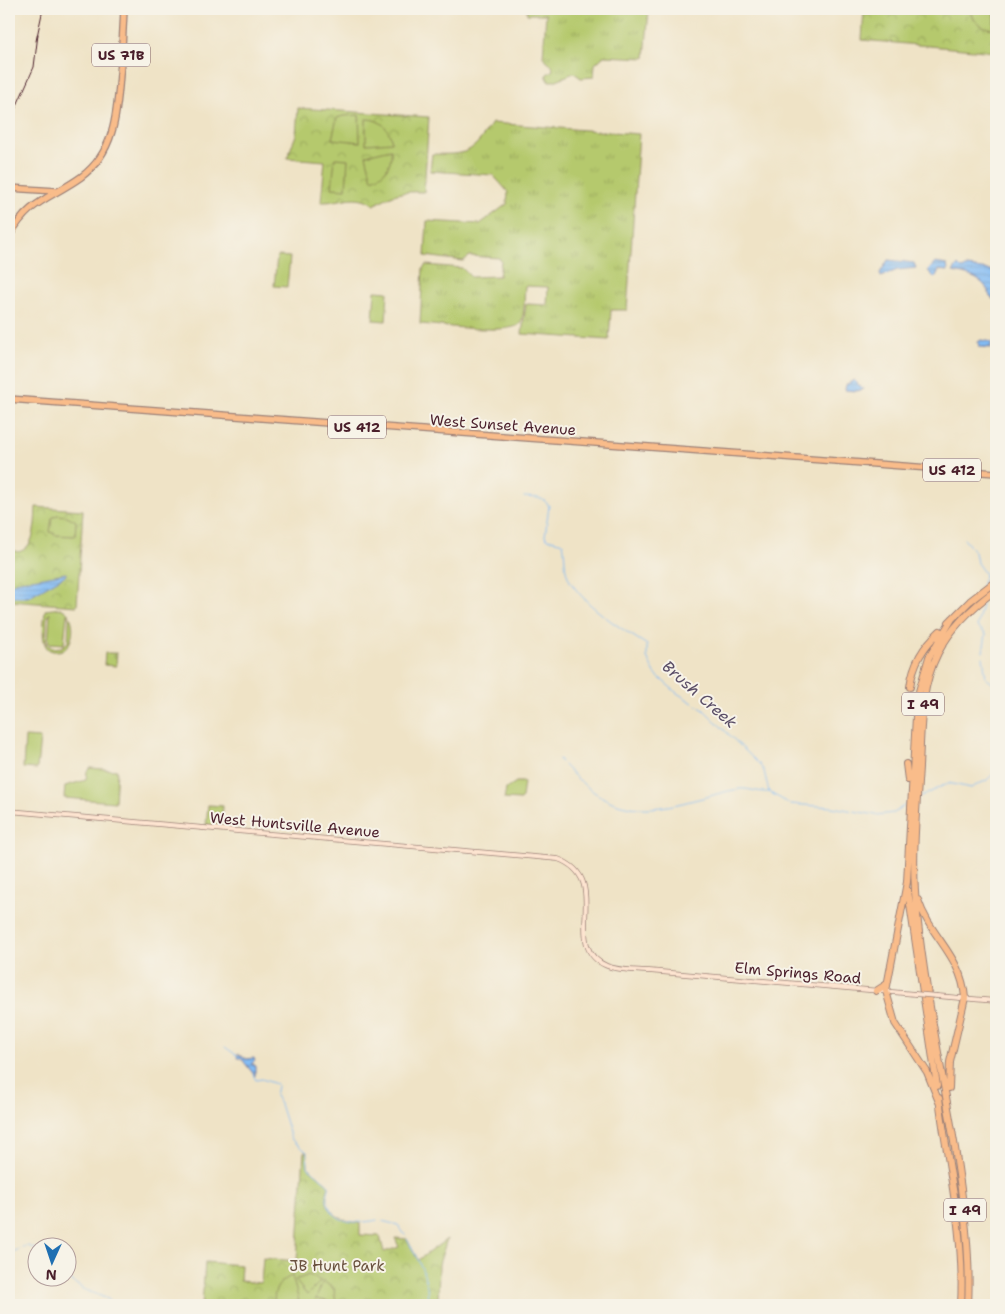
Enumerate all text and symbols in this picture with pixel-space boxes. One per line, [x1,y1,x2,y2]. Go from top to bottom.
road number: US 71B [92,44,150,66]
street label: West Sunset Avenue [429,410,577,440]
road number: US 412 [328,416,386,438]
road number: US 412 [923,458,981,482]
water label: Brush Creek [658,656,742,733]
road number: I 49 [902,692,944,716]
street label: West Huntsville Avenue [209,808,381,842]
street label: Elm Springs Road [734,958,863,989]
road number: I 49 [944,1198,986,1222]
north arrow [28,1236,78,1286]
park label: JB Hunt Park [289,1256,385,1276]
text: N [45,1266,57,1284]

